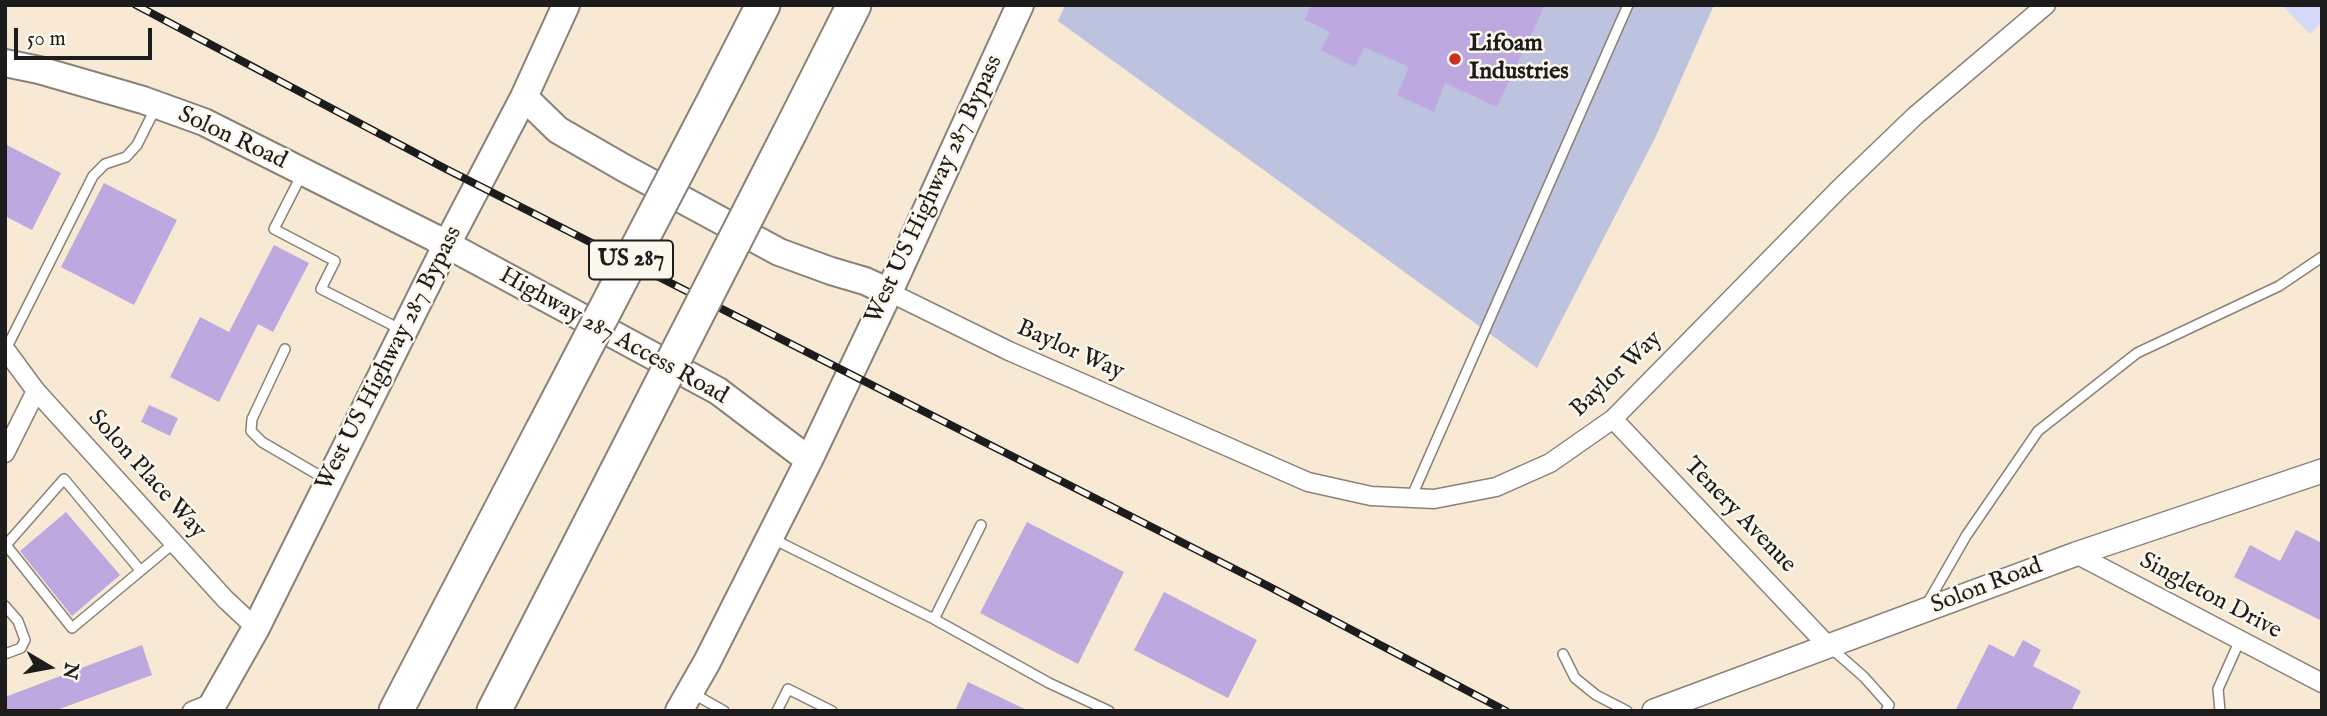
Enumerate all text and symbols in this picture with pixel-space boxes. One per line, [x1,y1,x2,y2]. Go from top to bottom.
scale bar [18,14,156,58]
text: 50 m [27,26,66,53]
place label: Lifoam Industries [1469,31,1569,87]
street label: West US Highway 287 Bypass [860,51,1010,329]
marker: Lifoam Industries [1447,51,1463,67]
street label: Solon Road [173,101,291,177]
street label: West US Highway 287 Bypass [311,222,469,496]
road number: US 287 [589,241,673,280]
street label: Highway 287 Access Road [494,262,732,412]
street label: Baylor Way [1012,315,1128,387]
street label: Baylor Way [1565,326,1669,424]
street label: Solon Place Way [81,405,211,545]
street label: Tenery Avenue [1677,452,1801,580]
street label: Singleton Drive [2134,547,2286,647]
street label: Solon Road [1927,553,2047,621]
north arrow [14,632,84,702]
text: N [56,660,83,681]

